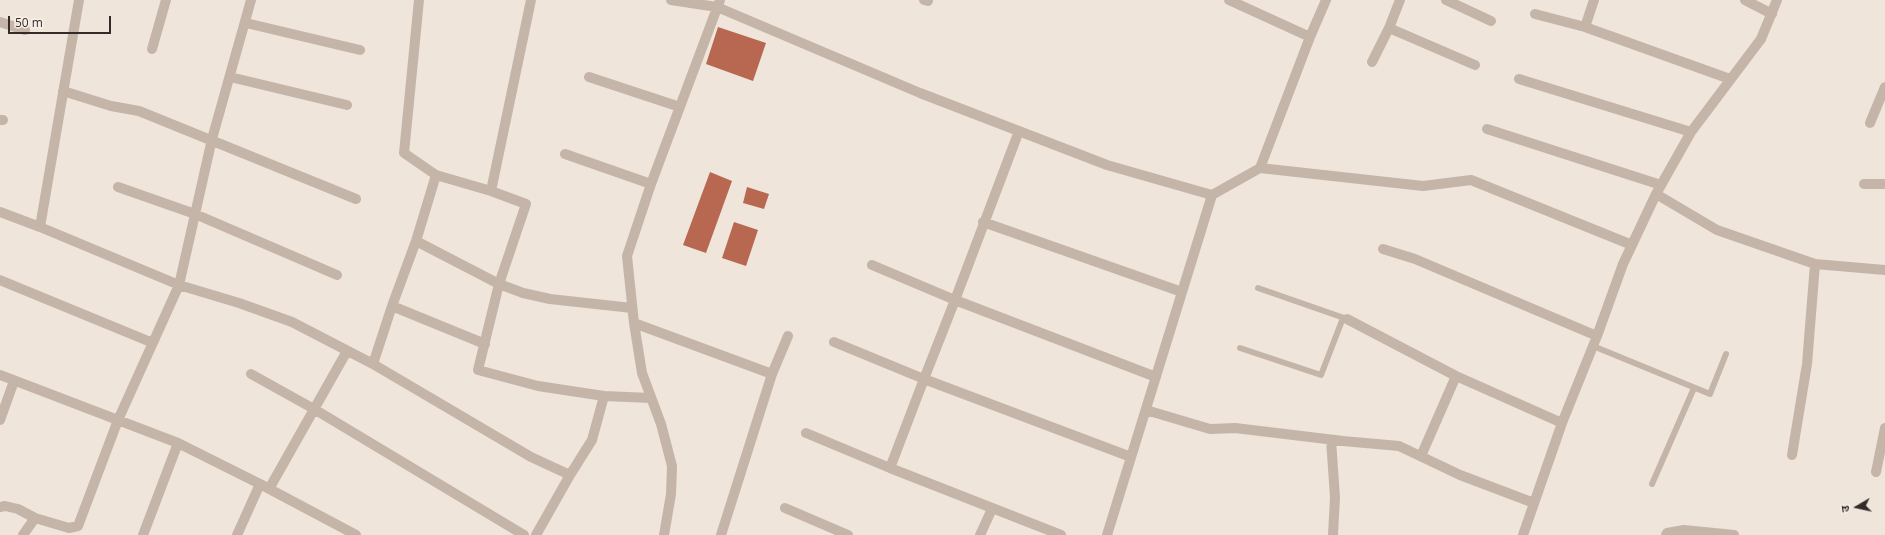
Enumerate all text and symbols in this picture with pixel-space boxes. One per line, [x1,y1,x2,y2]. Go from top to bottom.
scale bar [10,8,113,34]
text: 50 m [15,14,43,31]
north arrow [1837,487,1877,527]
text: उ [1837,505,1853,513]

